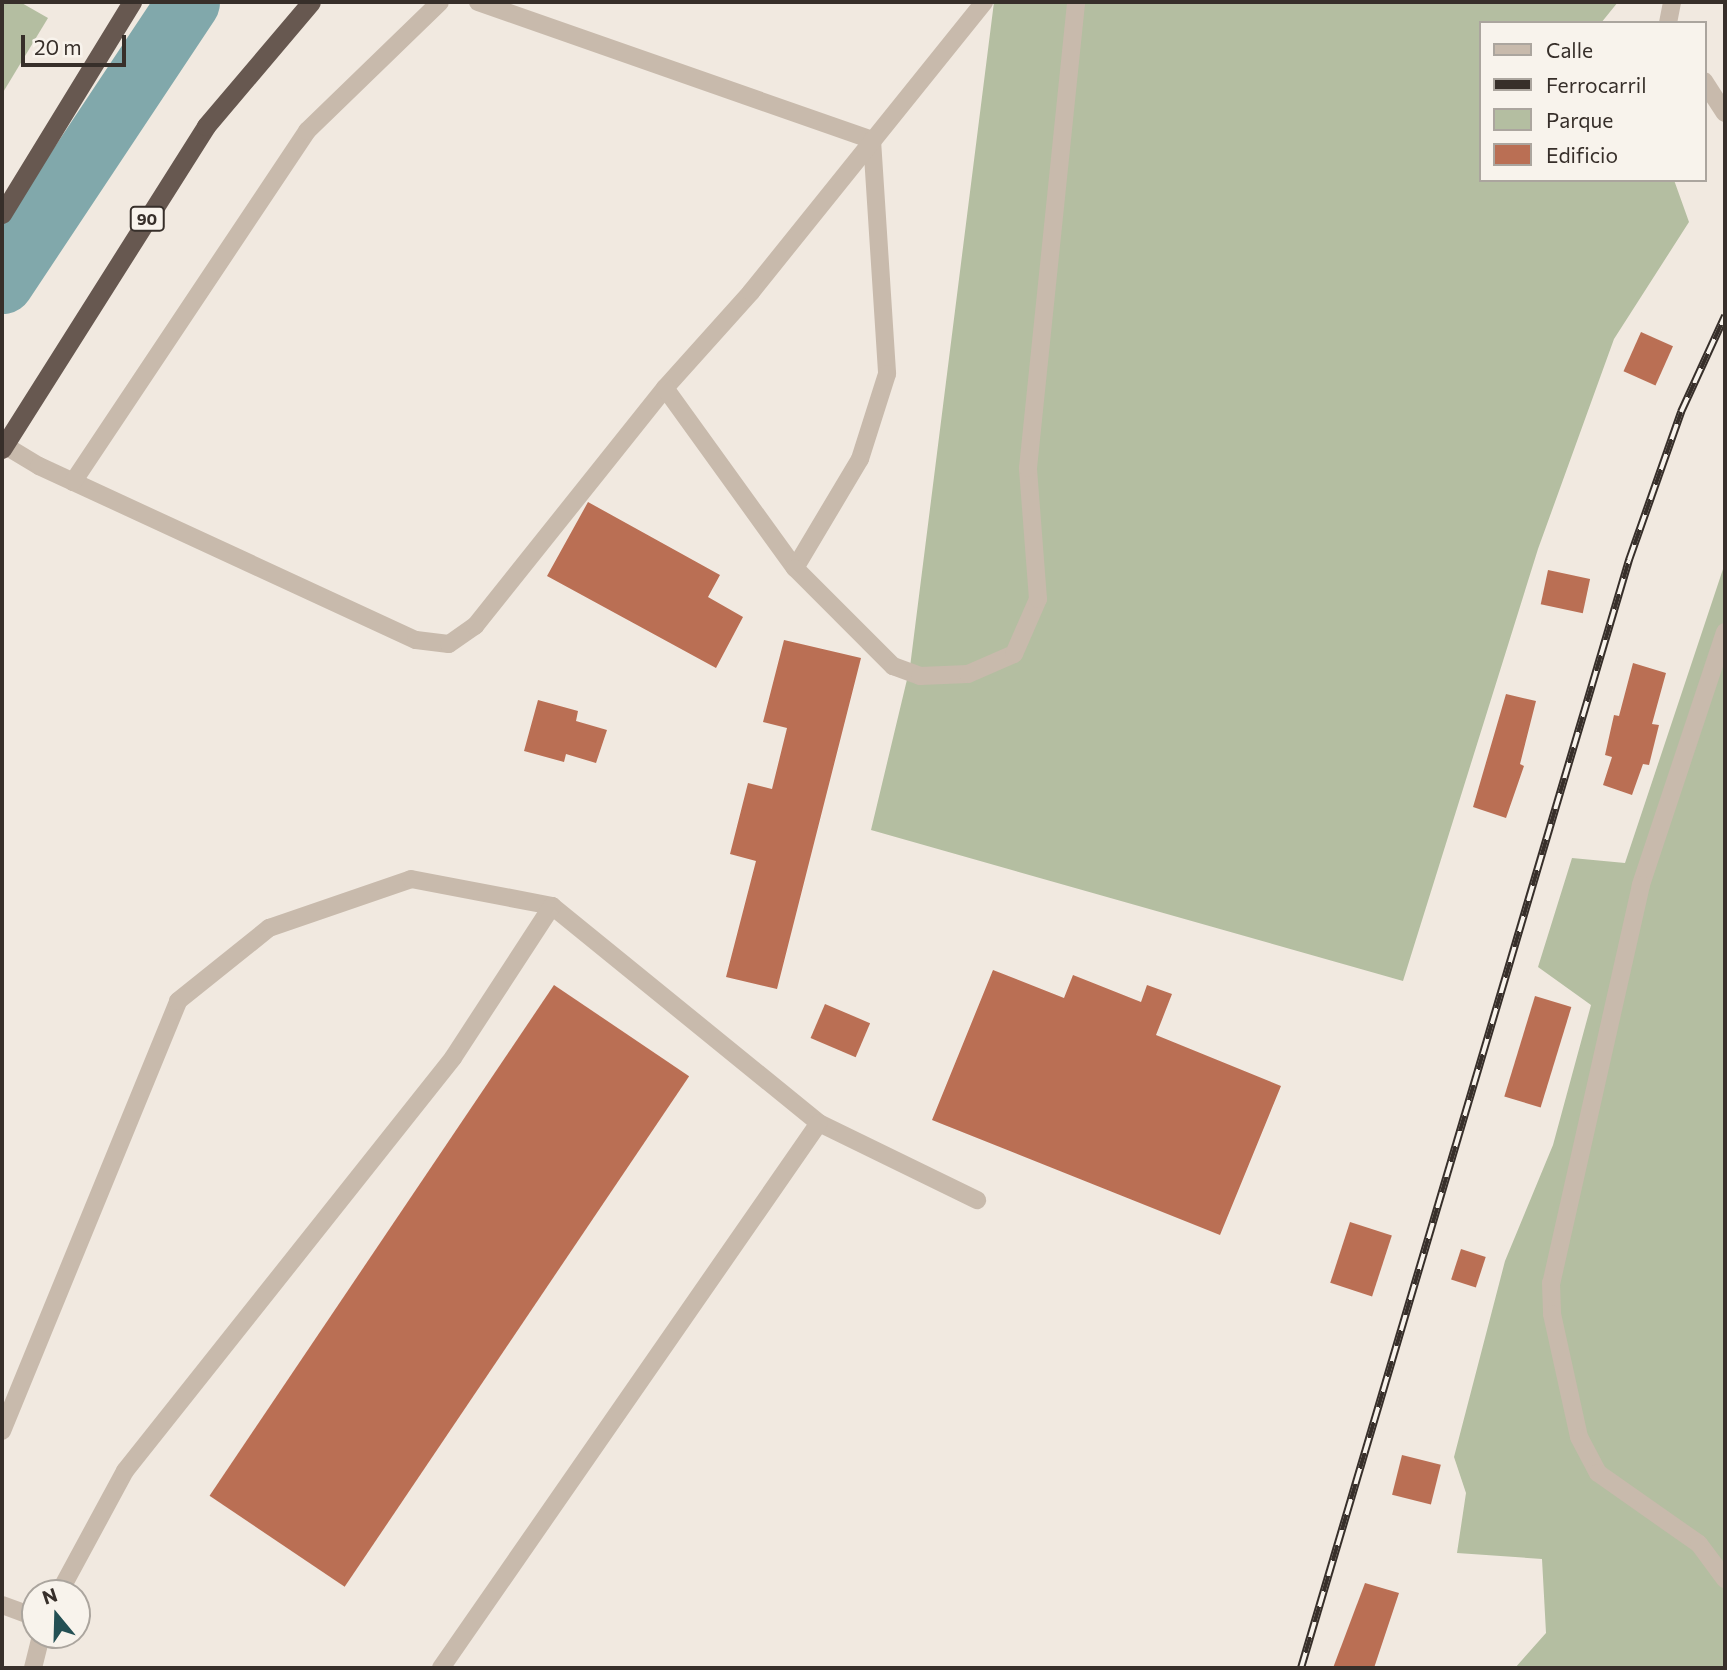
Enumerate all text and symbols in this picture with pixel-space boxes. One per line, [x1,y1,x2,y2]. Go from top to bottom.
scale bar [24,21,130,65]
legend [1478,21,1706,182]
text: 20 m [34,34,82,59]
text: Calle [1546,37,1593,62]
text: Ferrocarril [1546,72,1647,97]
text: Parque [1546,107,1613,132]
text: Edificio [1546,142,1618,167]
road number: 90 [130,206,164,232]
north arrow [21,1579,91,1649]
text: N [39,1582,60,1609]

